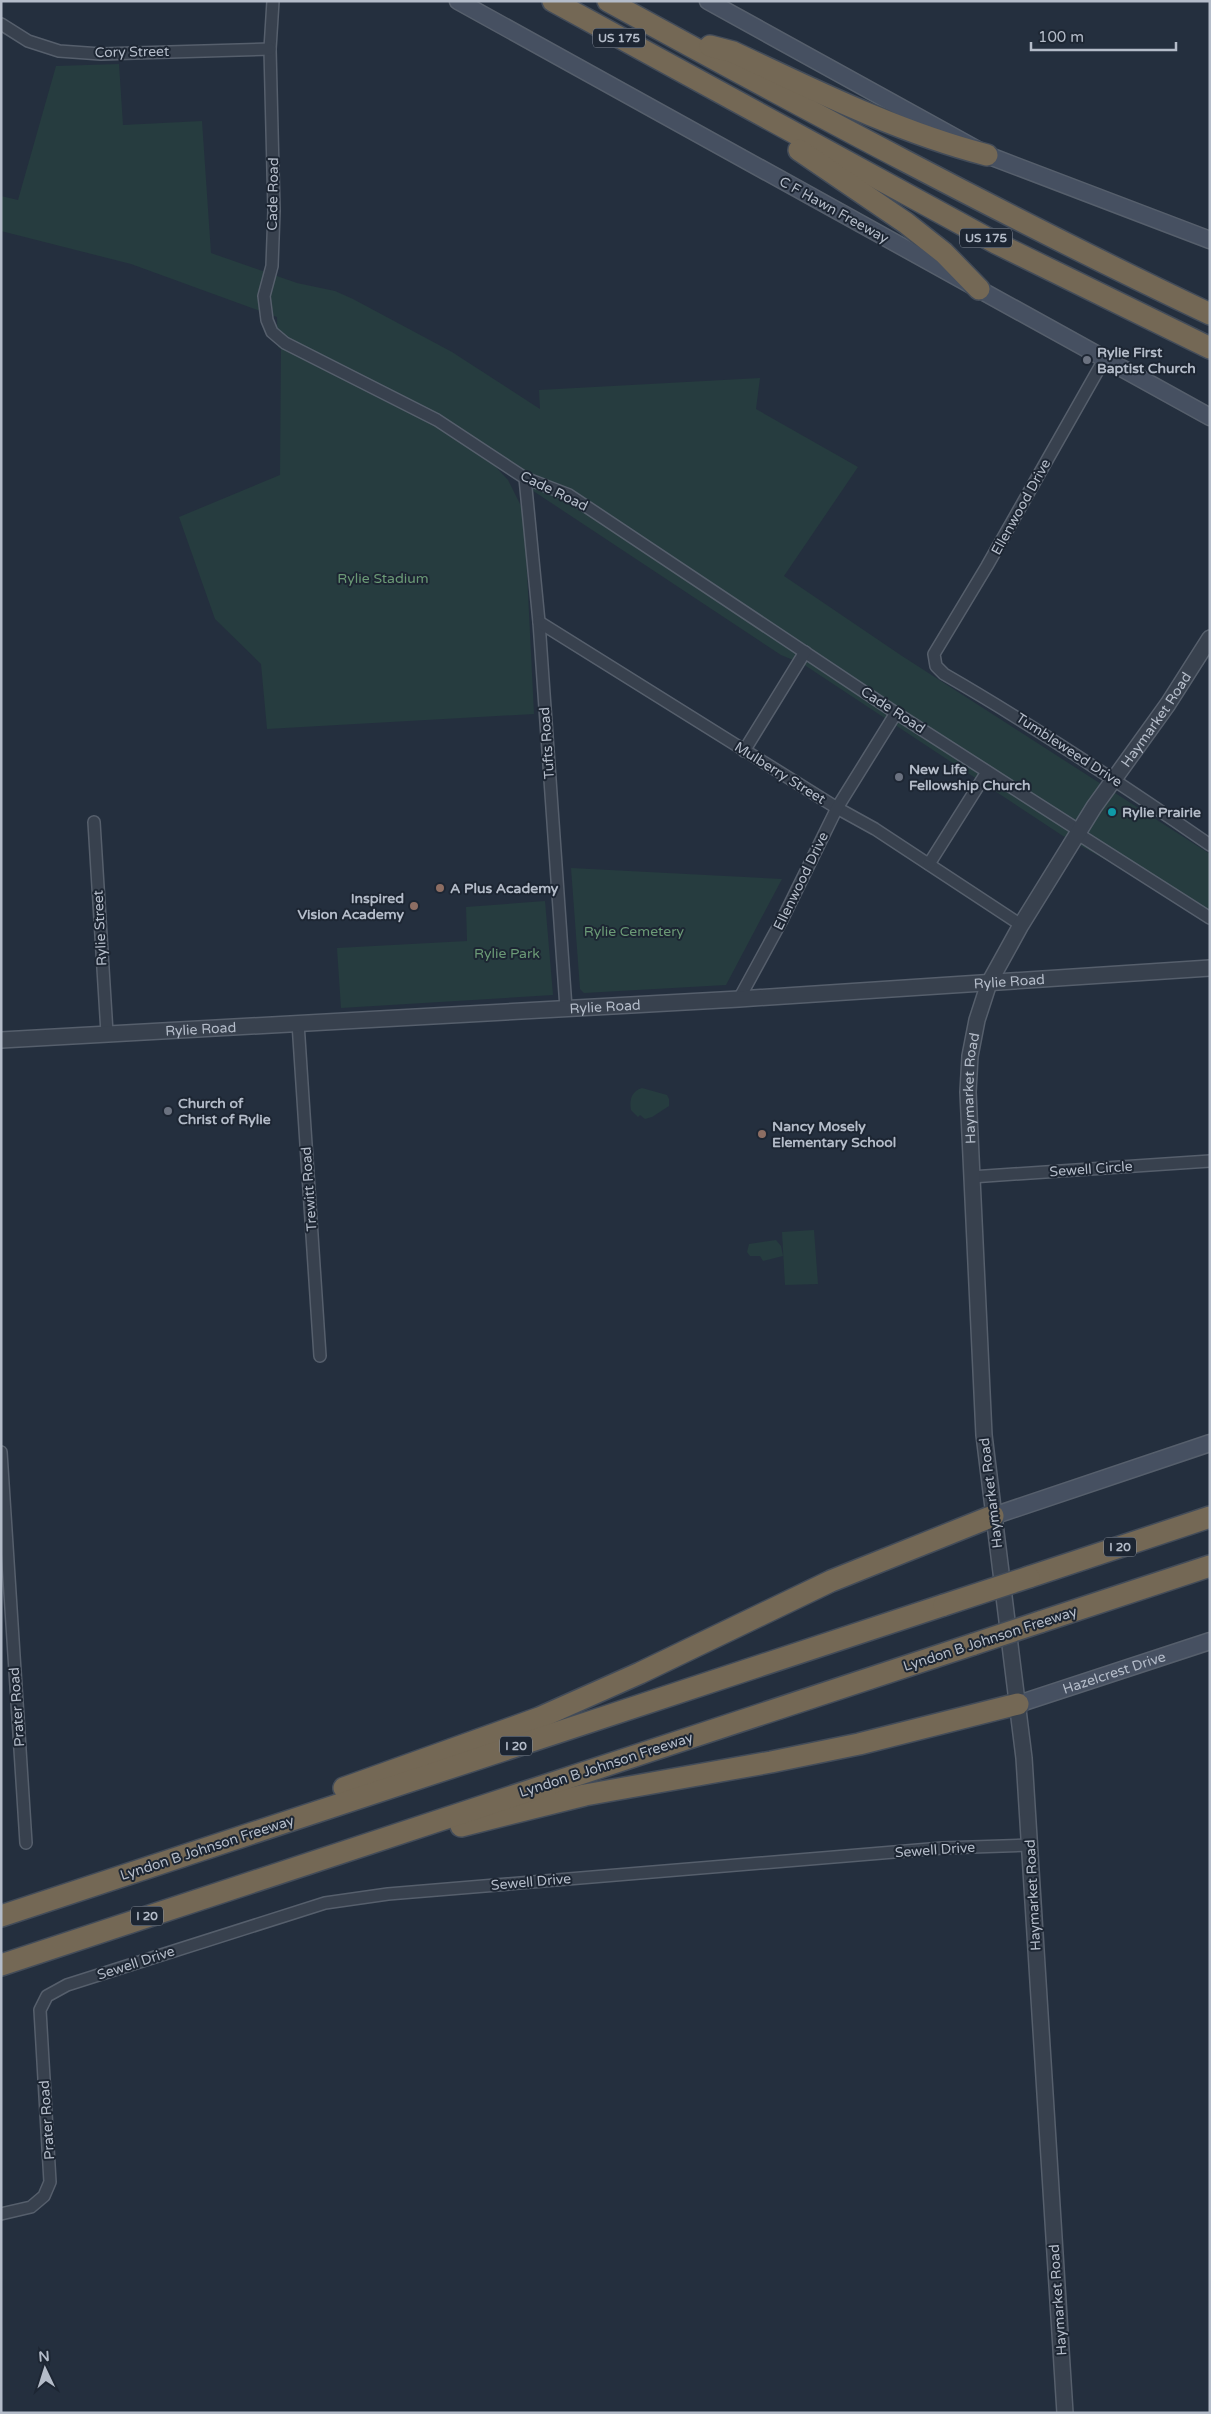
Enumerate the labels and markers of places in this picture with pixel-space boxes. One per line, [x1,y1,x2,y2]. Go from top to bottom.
place label: Rylie First Baptist Church [1097,344,1196,377]
marker: Rylie First Baptist Church [1081,354,1093,366]
place label: New Life Fellowship Church [909,761,1030,794]
marker: New Life Fellowship Church [893,771,905,783]
place label: Rylie Prairie [1122,804,1201,821]
marker: Rylie Prairie [1106,806,1118,818]
place label: A Plus Academy [450,880,559,897]
marker: A Plus Academy [434,882,446,894]
place label: Inspired Vision Academy [297,890,404,923]
marker: Inspired Vision Academy [408,900,420,912]
place label: Church of Christ of Rylie [178,1095,271,1128]
marker: Church of Christ of Rylie [162,1105,174,1117]
place label: Nancy Mosely Elementary School [772,1118,896,1151]
marker: Nancy Mosely Elementary School [756,1128,768,1140]

